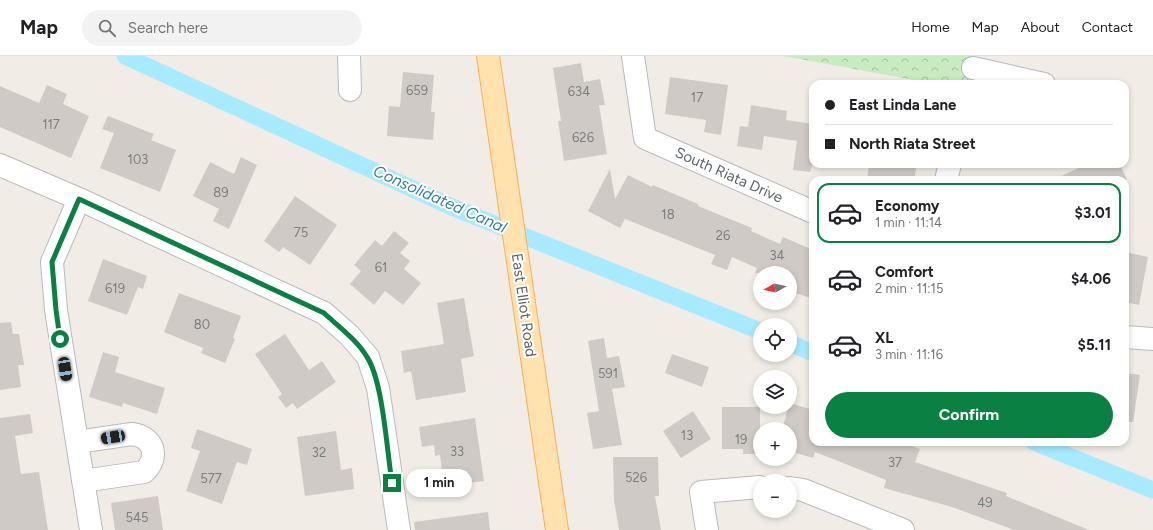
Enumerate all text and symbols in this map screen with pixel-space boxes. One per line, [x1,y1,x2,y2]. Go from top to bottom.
search box [82,10,362,46]
text: Map [20,16,58,39]
icon: search [96,17,118,39]
text: Search here [128,19,208,37]
text: Home [911,19,950,36]
text: Map [972,19,999,36]
text: About [1021,19,1060,36]
text: Contact [1082,19,1133,36]
house number: 659 [406,83,428,98]
house number: 634 [568,84,590,99]
house number: 17 [691,90,703,105]
text: East Linda Lane [849,96,956,114]
house number: 117 [42,117,60,132]
house number: 626 [572,130,594,145]
text: North Riata Street [849,135,976,153]
street label: South Riata Drive [672,143,786,207]
house number: 103 [128,152,148,167]
water label: Consolidated Canal [370,161,510,237]
house number: 89 [213,185,229,200]
icon: car [827,195,863,231]
text: Economy [875,197,940,215]
text: $3.01 [1075,204,1111,222]
house number: 18 [661,207,675,222]
text: 1 min · 11:14 [875,215,942,230]
house number: 75 [294,225,308,240]
house number: 26 [716,228,730,243]
house number: 34 [769,248,785,263]
street label: East Elliot Road [508,252,540,358]
house number: 61 [375,260,387,275]
icon: car [827,261,863,297]
text: Comfort [875,263,934,281]
north arrow [753,266,797,310]
map controls [753,266,797,518]
text: $4.06 [1071,270,1111,288]
house number: 619 [105,281,125,296]
text: 2 min · 11:15 [875,281,943,296]
house number: 80 [194,317,210,332]
button: locate [753,318,797,362]
icon: car [827,327,863,363]
text: XL [875,329,893,347]
route start [51,330,69,348]
text: $5.11 [1078,336,1111,354]
text: 3 min · 11:16 [875,347,943,362]
car [57,356,73,382]
house number: 591 [598,366,618,381]
button: layers [753,370,797,414]
button: Confirm [825,392,1113,438]
button: + [753,422,797,466]
house number: 13 [681,428,693,443]
car [100,429,126,445]
house number: 19 [735,432,747,447]
house number: 33 [450,444,464,459]
house number: 32 [312,445,326,460]
house number: 37 [888,455,902,470]
callout: 1 min [406,469,472,497]
house number: 526 [625,470,647,485]
house number: 577 [200,471,222,486]
route end [383,474,401,492]
button: − [753,474,797,518]
text: 1 min [424,475,454,490]
house number: 49 [977,495,993,510]
house number: 545 [125,510,149,525]

